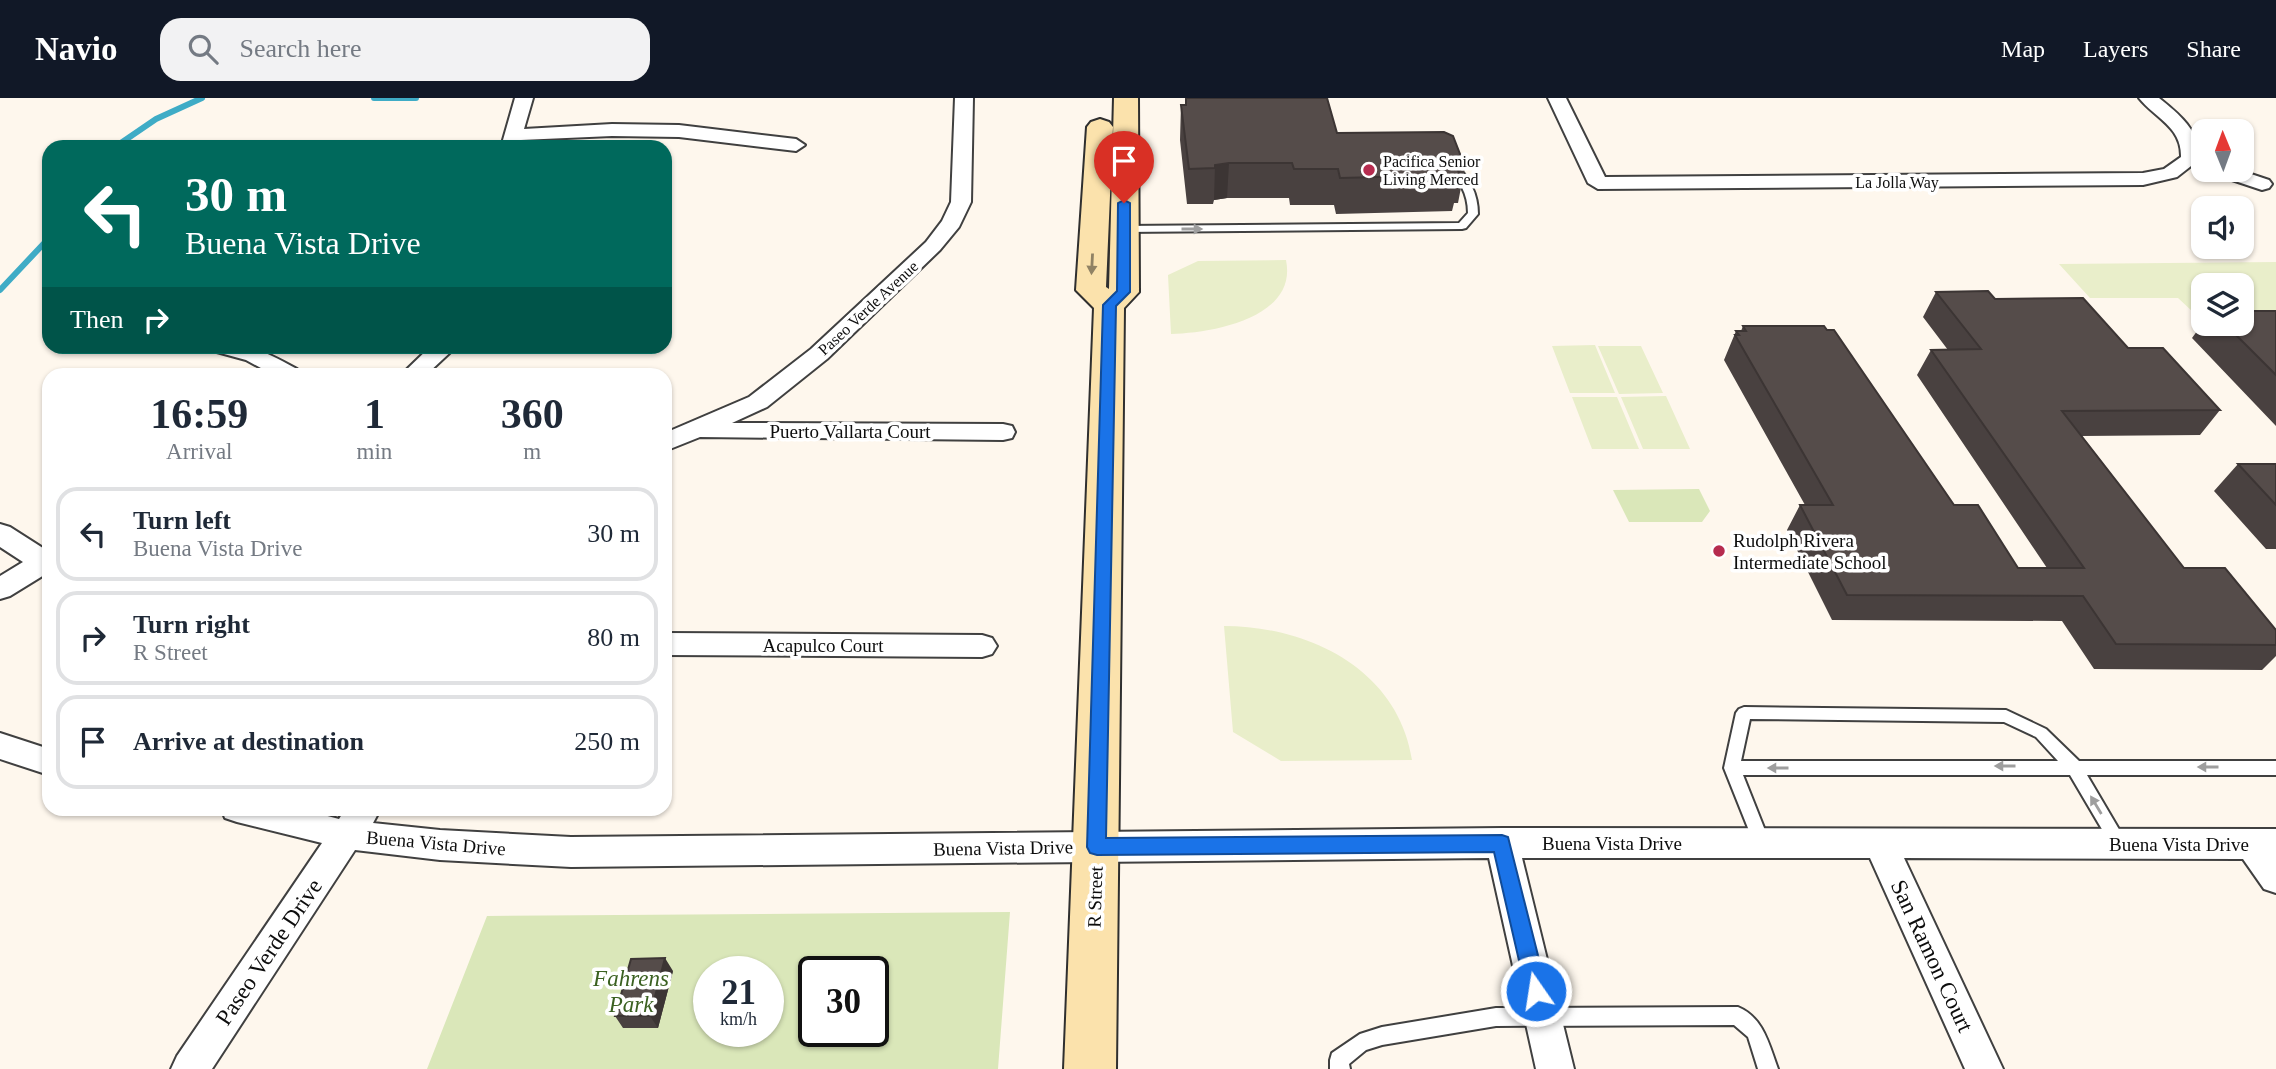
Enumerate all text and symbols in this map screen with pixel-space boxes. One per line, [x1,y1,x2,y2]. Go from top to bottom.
search box [160,18,650,81]
icon: search [184,30,222,68]
text: Navio [35,31,118,67]
text: Search here [240,34,361,63]
text: Map [2001,36,2045,62]
text: Layers [2083,36,2148,62]
text: Share [2186,36,2241,62]
north arrow [2191,119,2254,182]
map controls [2191,119,2254,336]
pin [1094,131,1154,203]
icon: arrive [1105,142,1143,180]
place label: Pacifica Senior Living Merced [1383,153,1481,189]
marker: Pacifica Senior Living Merced [1361,162,1377,178]
text: 30 m [185,167,287,222]
icon: left [70,168,161,259]
street label: La Jolla Way [1855,174,1939,192]
button: sound [2191,196,2254,259]
one-way arrow [1181,223,1203,235]
text: Buena Vista Drive [185,225,421,261]
one-way arrow [1087,253,1098,275]
street label: Paseo Verde Avenue [815,257,921,359]
button: layers [2191,273,2254,336]
icon: right [137,301,175,339]
text: Then [70,305,123,334]
text: 16:59 [150,391,248,437]
text: 1 [364,391,385,437]
text: 360 [501,391,564,437]
street label: Puerto Vallarta Court [769,421,931,442]
text: Arrival [166,439,233,464]
text: min [357,439,392,464]
text: m [523,439,541,464]
text: Turn left [133,506,231,535]
icon: left [74,515,112,553]
text: 30 m [587,519,640,548]
place label: Rudolph Rivera Intermediate School [1733,530,1887,573]
text: Buena Vista Drive [133,536,302,561]
marker: Rudolph Rivera Intermediate School [1711,543,1727,559]
text: Turn right [133,610,250,639]
icon: right [74,619,112,657]
text: 80 m [587,623,640,652]
street label: Acapulco Court [763,635,884,656]
text: R Street [133,640,208,665]
icon: arrive [74,723,112,761]
text: Arrive at destination [133,727,364,756]
text: 250 m [574,727,640,756]
one-way arrow [1994,761,2016,772]
one-way arrow [2197,761,2219,773]
one-way arrow [1766,762,1788,773]
one-way arrow [2090,795,2103,814]
street label: Buena Vista Drive [365,826,507,860]
street label: Buena Vista Drive [1542,833,1682,854]
street label: Buena Vista Drive [2109,834,2249,855]
street label: Buena Vista Drive [933,836,1073,860]
street label: R Street [1083,865,1107,928]
street label: Paseo Verde Drive [211,874,327,1030]
street label: San Ramon Court [1886,876,1978,1037]
position arrow [1499,954,1573,1028]
speed limit sign: 30 [798,956,889,1047]
park label: Fahrens Park [592,966,669,1017]
text: 21 [721,973,756,1012]
text: km/h [720,1009,757,1029]

